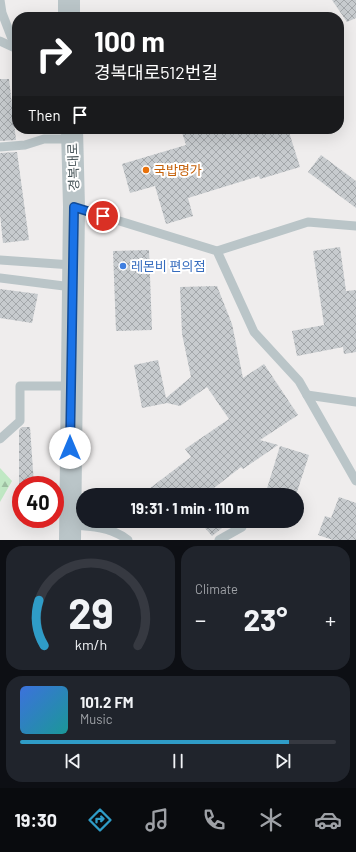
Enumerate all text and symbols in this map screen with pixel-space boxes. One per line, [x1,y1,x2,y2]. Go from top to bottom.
text: 100 m [94,24,165,58]
icon: right [28,28,80,80]
text: 경복대로512번길 [94,61,218,83]
icon: arrive [69,104,91,126]
text: Then [28,106,61,124]
street label: 경복대로 [64,143,82,191]
place label: 국밥명가 [154,162,202,178]
marker: 국밥명가 [141,165,151,175]
pin [86,199,120,233]
icon: arrive [92,205,114,227]
place label: 레몬비 편의점 [131,258,205,274]
marker: 레몬비 편의점 [118,261,128,271]
position arrow [49,427,91,469]
speed limit sign: 40 [12,476,64,528]
text: 19:31 · 1 min · 110 m [131,499,249,517]
text: Climate [195,581,238,597]
text: 29 [68,587,113,637]
text: 23° [244,601,287,637]
text: − [195,606,206,632]
text: + [325,606,336,632]
text: km/h [74,636,107,653]
text: 101.2 FM [80,693,134,711]
text: Music [80,711,113,727]
icon: previous [62,750,84,772]
icon: pause [167,750,189,772]
icon: next [272,750,294,772]
icon: directions [86,806,114,834]
icon: music [143,806,171,834]
icon: phone [200,806,228,834]
icon: climate [257,806,285,834]
icon: car [314,806,342,834]
text: 19:30 [14,809,57,831]

